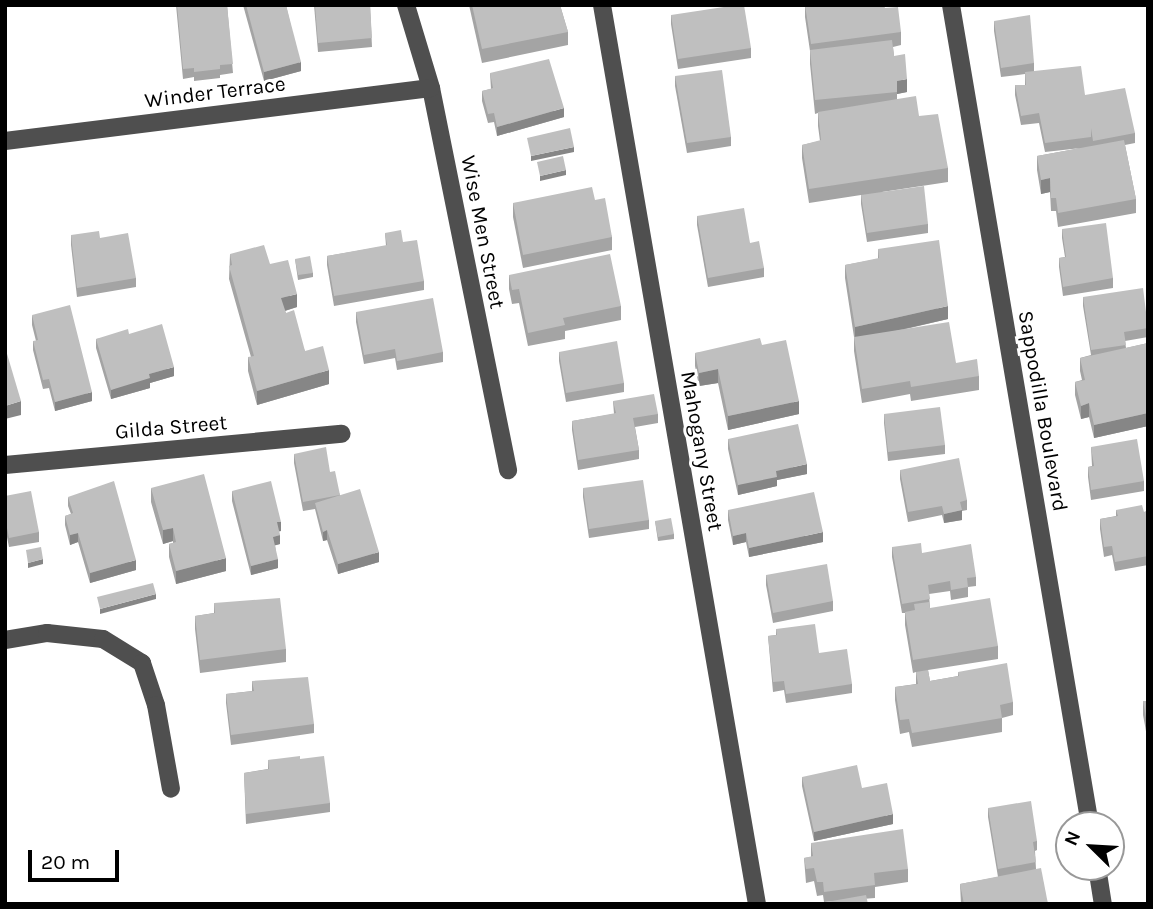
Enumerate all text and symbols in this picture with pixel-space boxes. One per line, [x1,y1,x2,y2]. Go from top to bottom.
street label: Winder Terrace [143,71,287,113]
street label: Wise Men Street [456,153,510,311]
street label: Sappodilla Boulevard [1013,309,1073,513]
street label: Mahogany Street [676,369,728,533]
street label: Gilda Street [114,410,228,444]
north arrow [1055,811,1125,881]
text: N [1060,828,1085,849]
scale bar [32,836,122,880]
text: 20 m [41,850,90,874]

